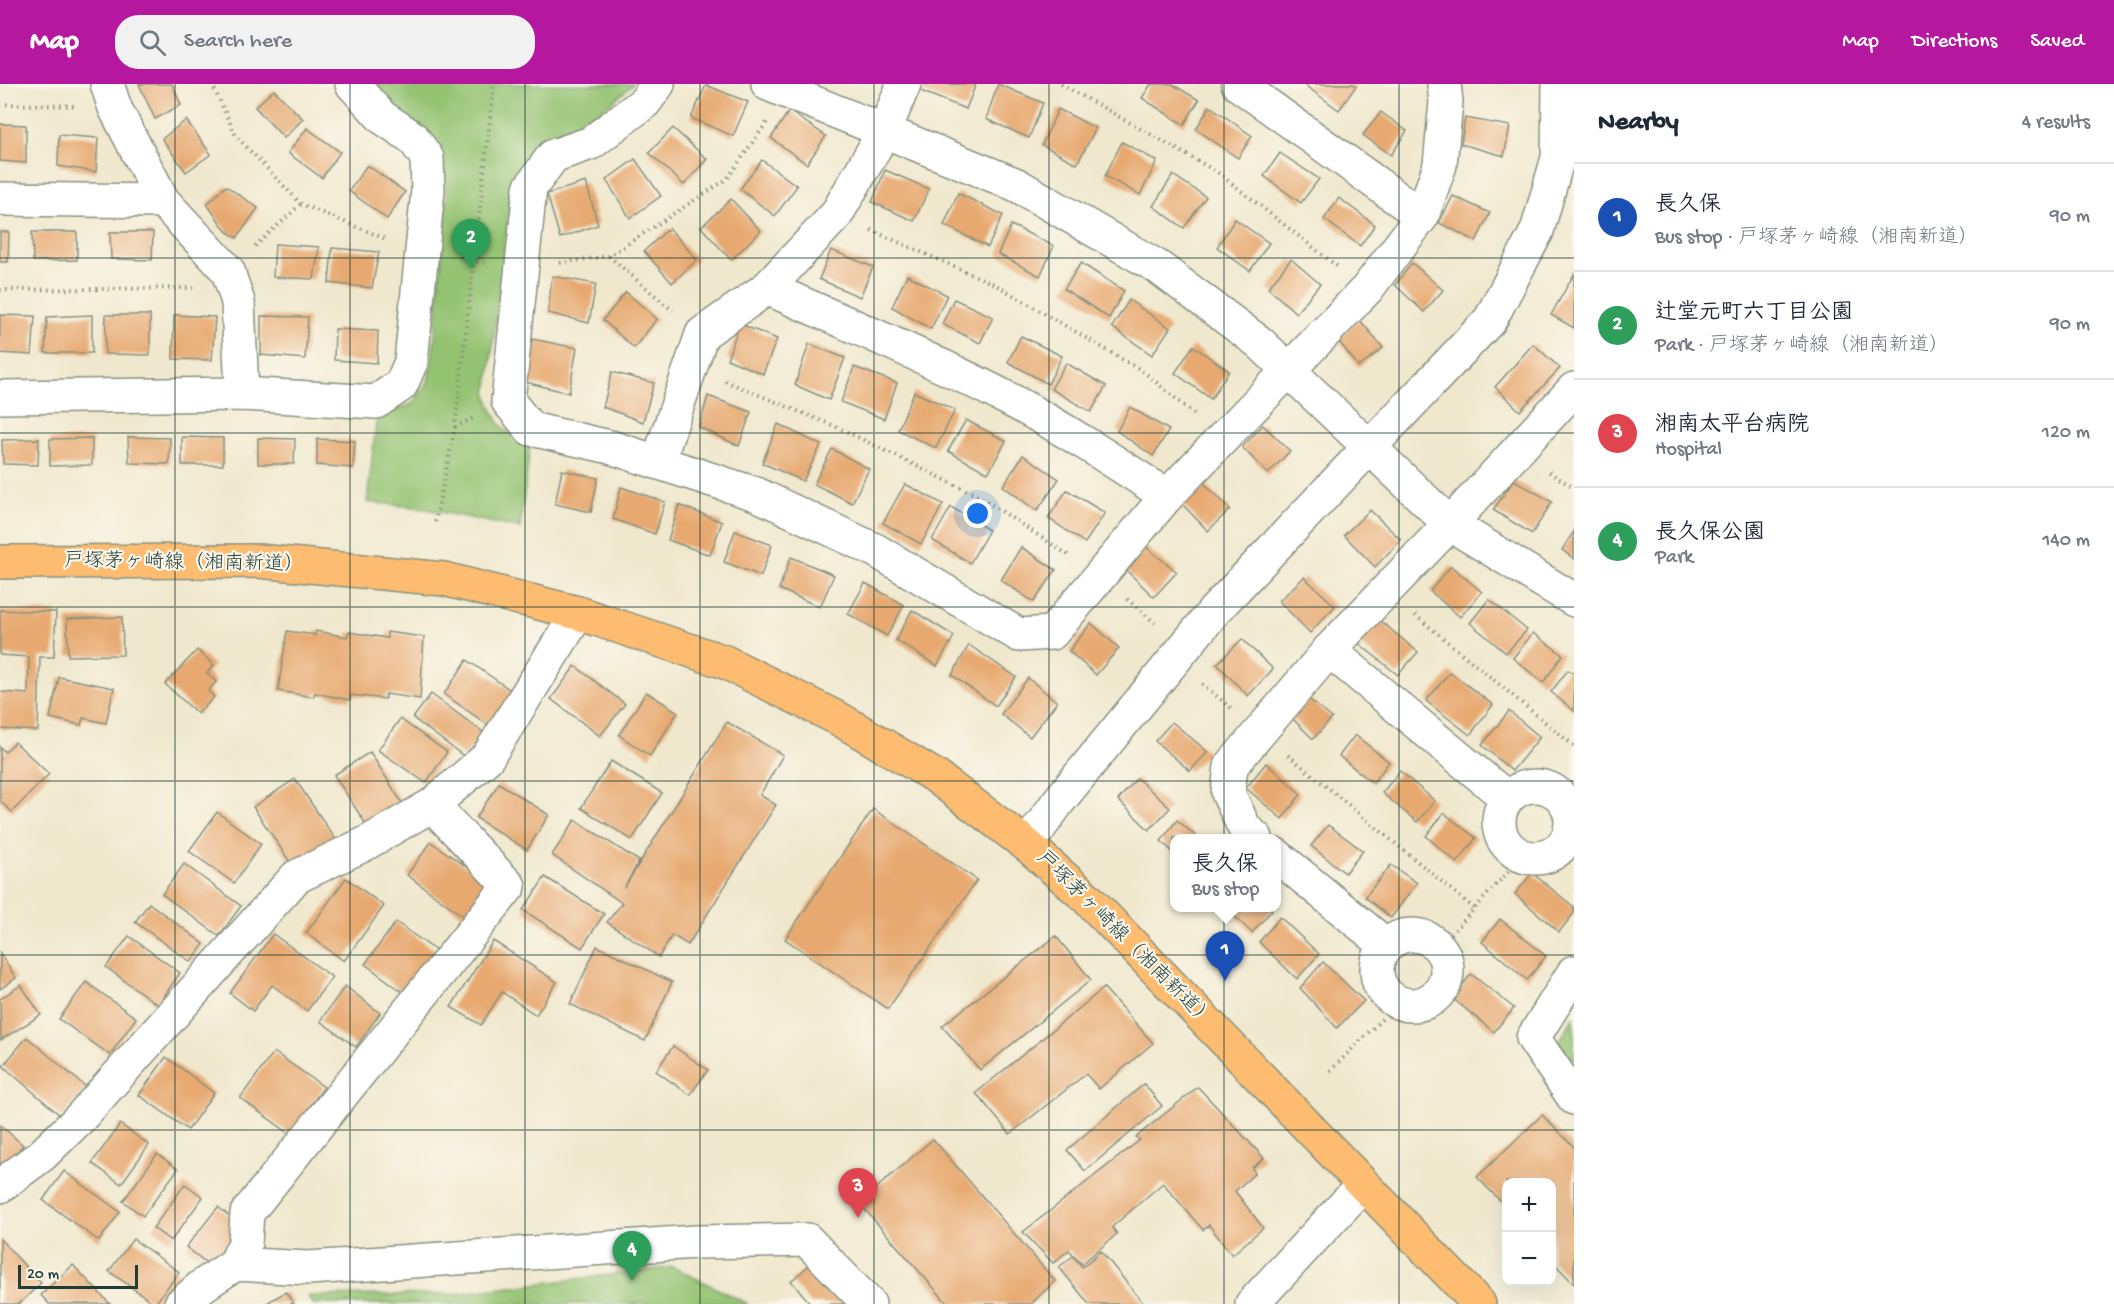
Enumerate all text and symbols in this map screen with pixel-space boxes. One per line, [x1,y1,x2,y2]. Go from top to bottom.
search box [115,15,535,69]
text: Map [30,26,79,59]
icon: search [136,26,169,59]
text: Search here [184,29,292,55]
text: Map [1842,30,1879,55]
text: Directions [1912,30,1997,55]
text: Saved [2030,30,2084,55]
text: Nearby [1598,108,1679,139]
text: 4 results [2022,112,2090,135]
text: 長久保 [1655,193,1721,219]
text: 1 [1613,206,1622,229]
text: 90 m [2050,206,2090,229]
pin: 2 [452,220,490,269]
text: Bus stop · 戸塚茅ヶ崎線（湘南新道） [1655,227,1978,250]
text: 辻堂元町六丁目公園 [1655,301,1853,327]
text: 2 [1613,314,1622,337]
text: 90 m [2050,314,2090,337]
text: Park · 戸塚茅ヶ崎線（湘南新道） [1655,335,1949,358]
text: 湘南太平台病院 [1655,413,1809,439]
text: 3 [1612,422,1623,445]
text: 120 m [2042,422,2090,445]
text: Hospital [1655,439,1722,462]
your location [963,499,992,528]
text: 長久保公園 [1655,521,1765,547]
text: 4 [1613,530,1622,553]
text: 140 m [2042,530,2090,553]
text: Park [1655,547,1693,570]
street label: 戸塚茅ヶ崎線（湘南新道） [64,548,304,578]
popup [1170,834,1281,912]
street label: 戸塚茅ヶ崎線（湘南新道） [1031,846,1218,1033]
text: 長久保 [1192,853,1258,879]
text: Bus stop [1192,879,1259,902]
pin: 1 [1206,932,1244,981]
pin: 3 [838,1168,878,1218]
map controls [1502,1178,1556,1286]
button: + [1502,1178,1556,1232]
pin: 4 [612,1232,652,1281]
button: − [1502,1232,1556,1286]
scale bar [18,1262,138,1290]
text: 20 m [27,1266,59,1285]

